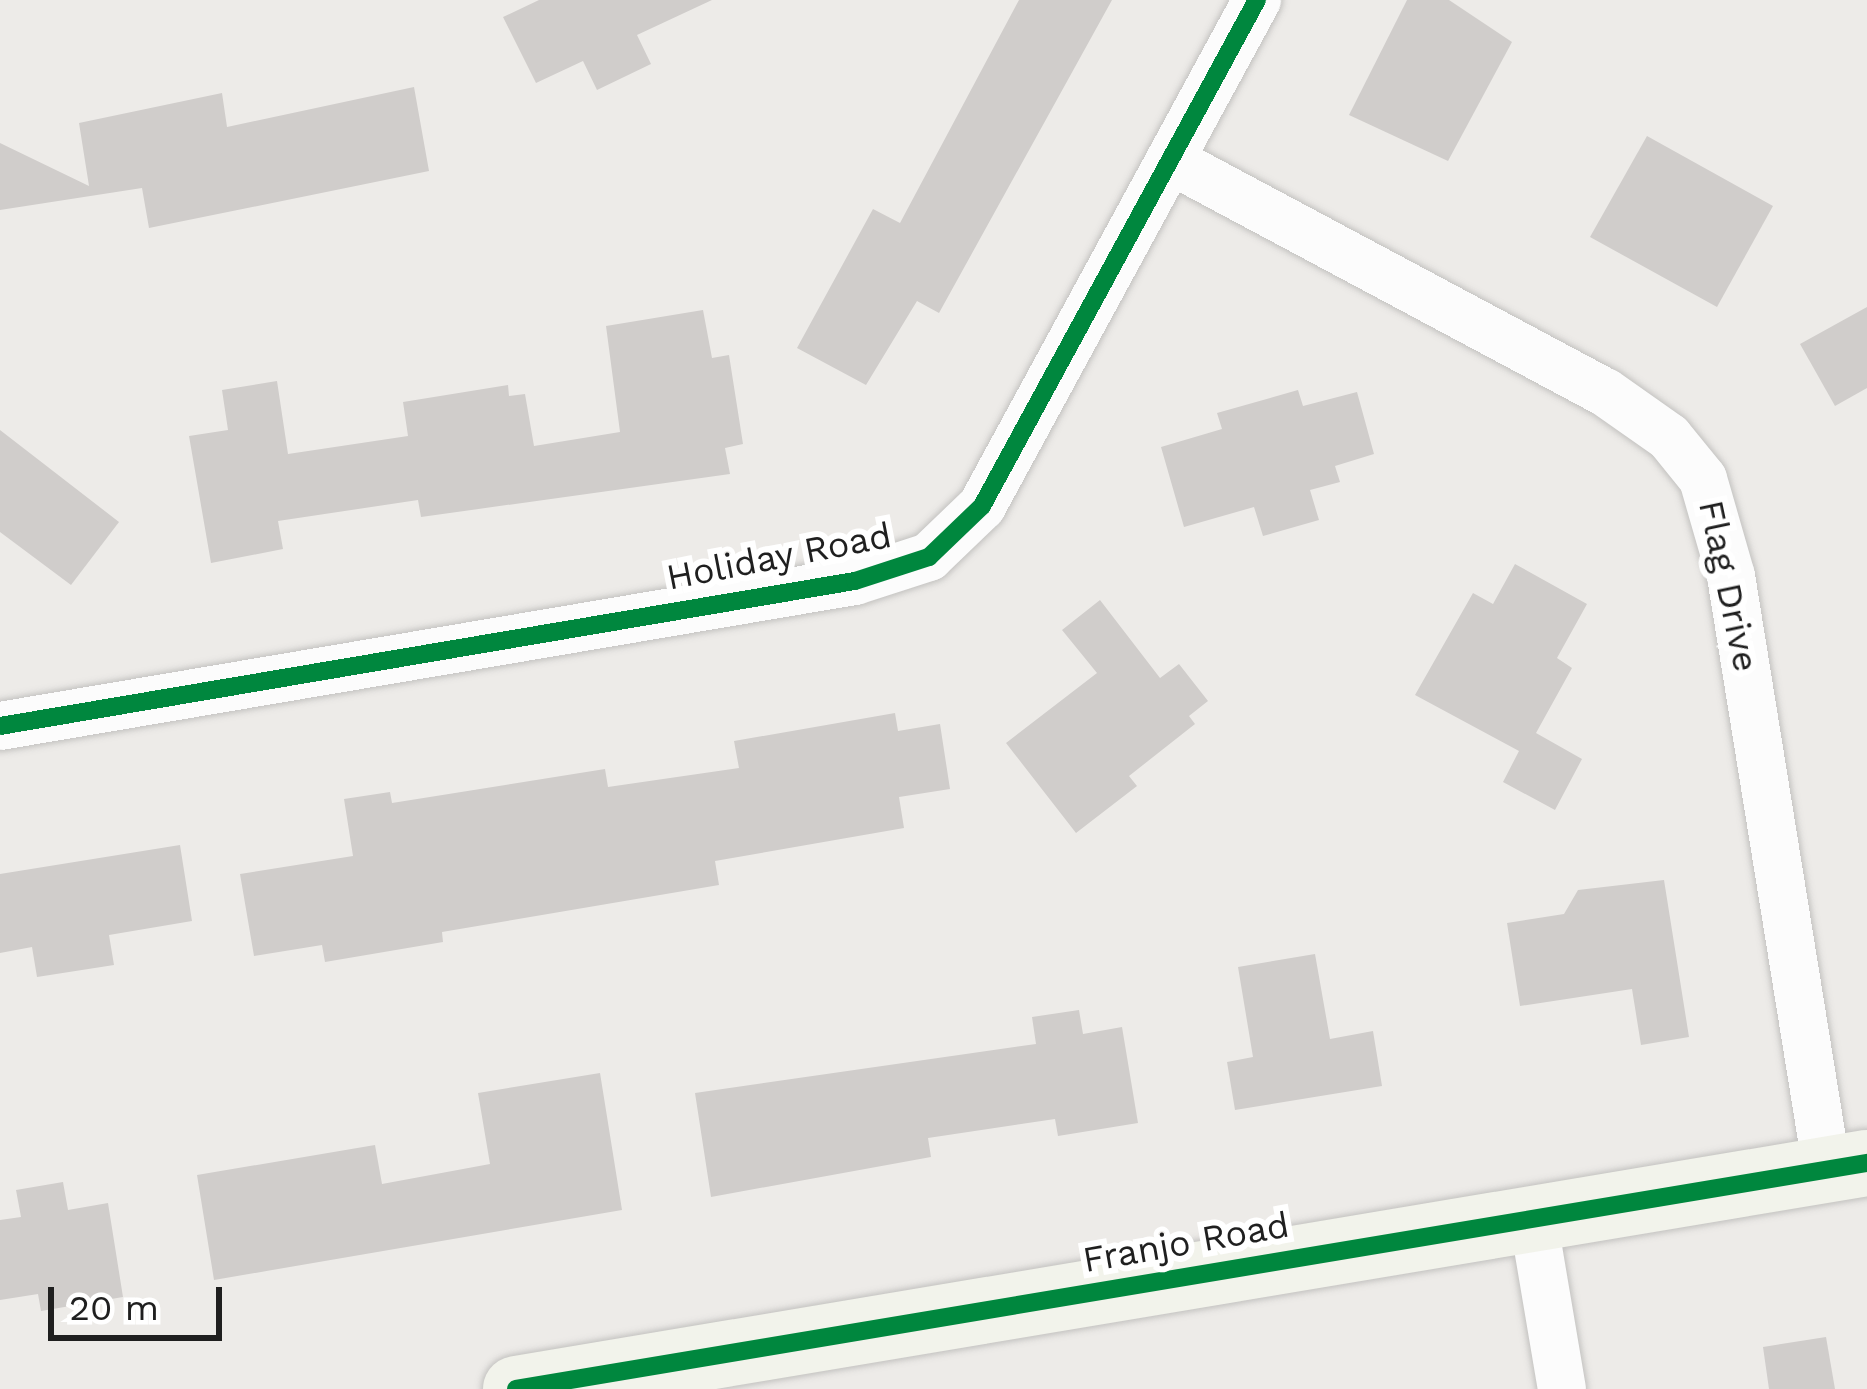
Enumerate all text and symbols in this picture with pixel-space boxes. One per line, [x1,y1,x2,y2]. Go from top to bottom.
street label: Flag Drive [1689,496,1767,676]
street label: Holiday Road [663,514,895,600]
street label: Franjo Road [1080,1204,1292,1282]
scale bar [54,1263,228,1337]
text: 20 m [69,1287,159,1329]

